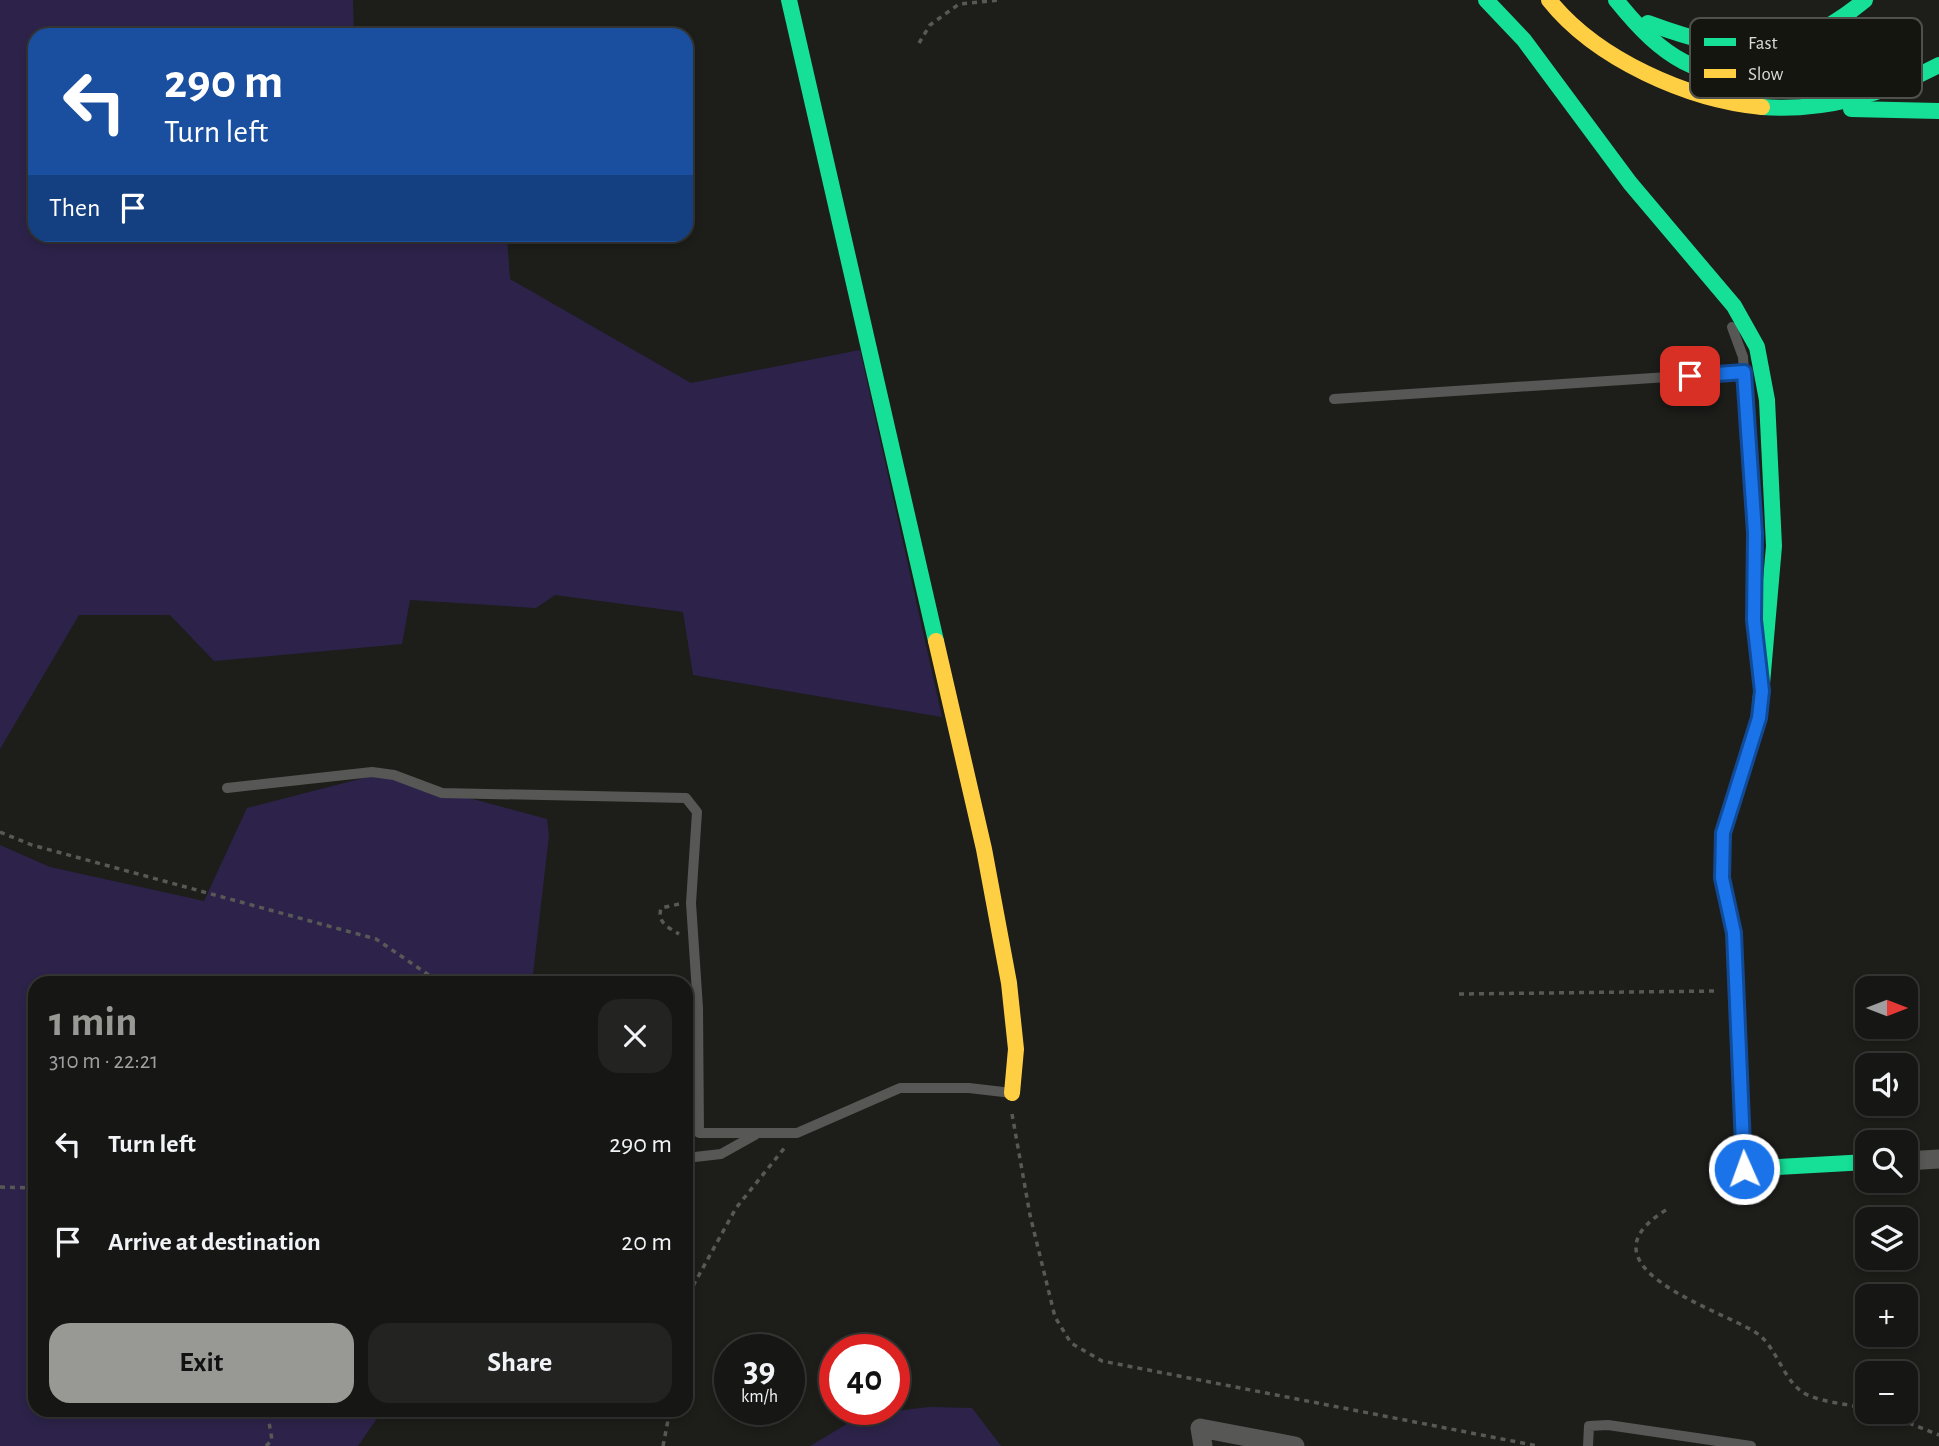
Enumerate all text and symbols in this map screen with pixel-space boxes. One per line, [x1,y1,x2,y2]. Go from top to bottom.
legend [1690,18,1922,98]
text: Fast [1748,34,1778,53]
icon: left [49,56,140,147]
text: 290 m [164,58,283,107]
text: Slow [1748,65,1784,84]
text: Turn left [164,116,268,148]
icon: arrive [114,189,152,227]
text: Then [49,195,100,221]
pin [1660,346,1720,406]
icon: arrive [1671,357,1709,395]
north arrow [1855,976,1918,1040]
map controls [1855,976,1918,1424]
button: close [598,999,672,1073]
text: 1 min [49,1001,138,1043]
text: 310 m · 22:21 [49,1050,158,1073]
button: sound [1855,1053,1918,1116]
icon: left [49,1125,87,1163]
button: search [1855,1130,1918,1193]
text: Turn left [108,1131,196,1157]
text: 290 m [609,1131,672,1157]
position arrow [1707,1132,1781,1206]
button: layers [1855,1207,1918,1270]
icon: arrive [49,1223,87,1261]
text: Arrive at destination [108,1229,321,1255]
text: 20 m [621,1229,672,1255]
button: + [1855,1284,1918,1347]
button: Exit [49,1323,354,1403]
button: Share [368,1323,672,1403]
speed limit sign: 40 [819,1334,910,1425]
text: 39 [743,1353,775,1388]
button: − [1855,1361,1918,1424]
text: km/h [741,1388,778,1406]

